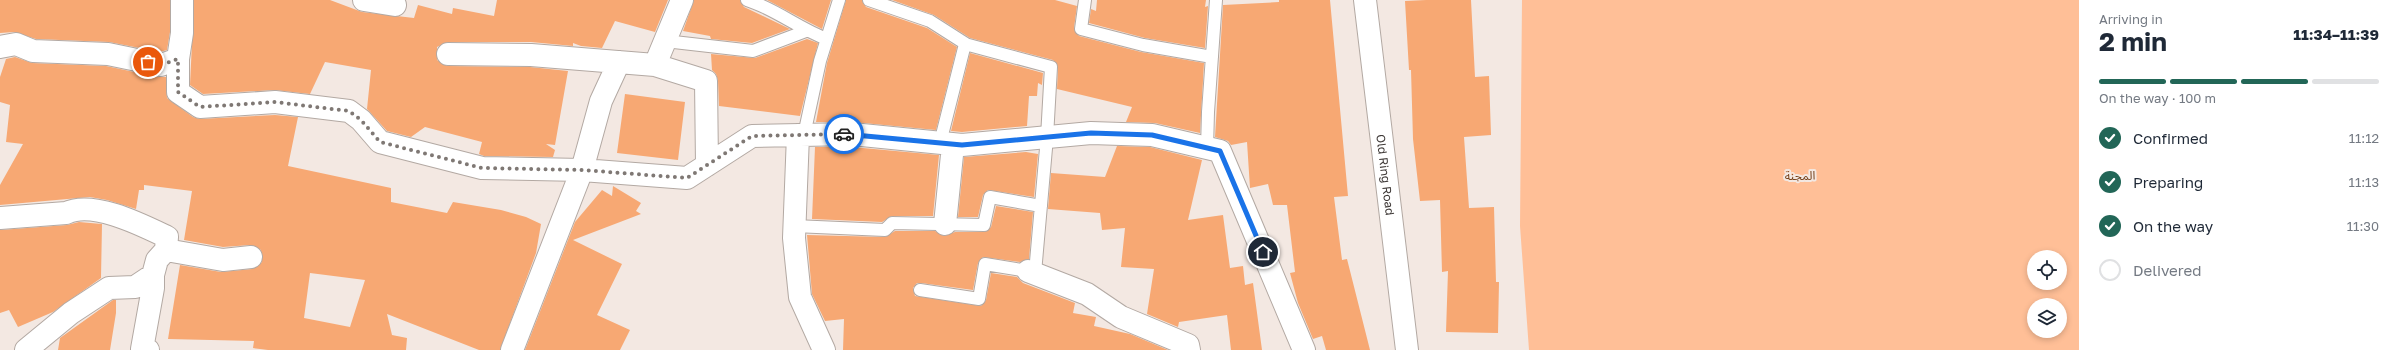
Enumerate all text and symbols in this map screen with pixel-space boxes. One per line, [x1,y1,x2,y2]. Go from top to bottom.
text: Arriving in [2099,11,2163,27]
text: 11:34–11:39 [2293,25,2379,43]
text: 2 min [2099,26,2167,57]
pin [131,45,165,79]
icon: bag [137,51,159,73]
text: On the way · 100 m [2099,90,2216,106]
courier [824,114,864,154]
icon: car [833,123,855,145]
icon: check [2099,127,2121,149]
text: Confirmed [2133,129,2208,147]
text: 11:12 [2349,130,2379,146]
street label: Old Ring Road [1374,133,1398,216]
park label: المجنة [1785,168,1815,183]
icon: check [2099,171,2121,193]
text: Preparing [2133,173,2203,191]
text: 11:13 [2349,174,2379,190]
icon: check [2099,215,2121,237]
text: On the way [2133,217,2213,235]
text: 11:30 [2347,218,2379,234]
pin [1246,235,1280,269]
icon: home [1252,241,1274,263]
map controls [2027,250,2067,338]
button: locate [2027,250,2067,290]
text: Delivered [2133,261,2201,279]
button: layers [2027,298,2067,338]

